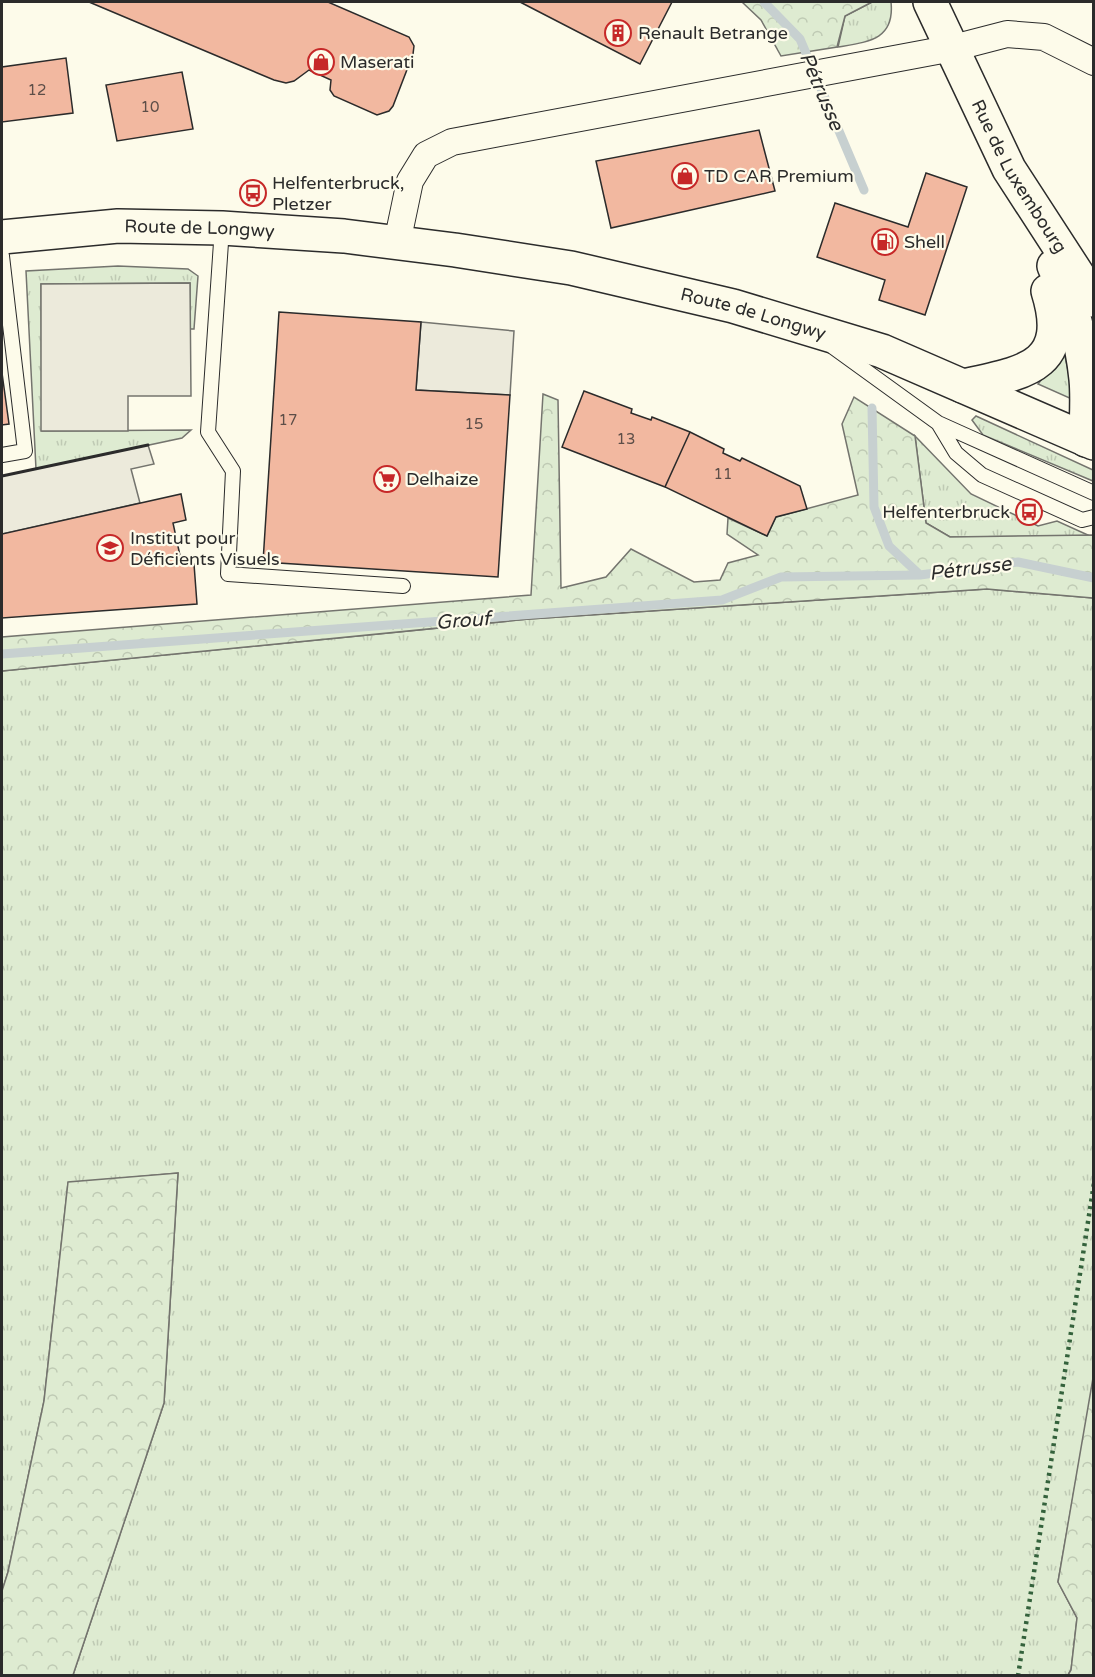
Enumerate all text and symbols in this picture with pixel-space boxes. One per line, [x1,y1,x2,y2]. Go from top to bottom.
building icon: Renault Betrange [603,18,633,48]
place label: Renault Betrange [638,22,788,44]
shop icon: Maserati [306,47,336,77]
water label: Pétrusse [794,49,849,136]
place label: Maserati [340,51,414,73]
house number: 12 [28,81,46,99]
street label: Rue de Luxembourg [967,96,1072,257]
house number: 10 [141,98,159,116]
shop icon: TD CAR Premium [670,161,700,191]
place label: TD CAR Premium [704,165,854,187]
place label: Helfenterbruck, Pletzer [272,172,404,215]
bus stop icon: Helfenterbruck, Pletzer [238,178,268,208]
street label: Route de Longwy [124,215,276,242]
fuel station icon: Shell [870,227,900,257]
place label: Shell [904,231,945,253]
street label: Route de Longwy [678,283,829,345]
house number: 17 [279,411,297,429]
house number: 15 [465,415,483,433]
house number: 13 [617,430,635,448]
supermarket icon: Delhaize [372,464,402,494]
house number: 11 [714,465,732,483]
place label: Delhaize [406,468,479,490]
bus stop icon: Helfenterbruck [1014,497,1044,527]
place label: Helfenterbruck [882,501,1010,523]
place label: Institut pour Déficients Visuels [130,527,280,570]
school or university icon: Institut pour Déficients Visuels [95,533,125,563]
water label: Pétrusse [928,552,1014,586]
water label: Grouf [435,607,495,635]

